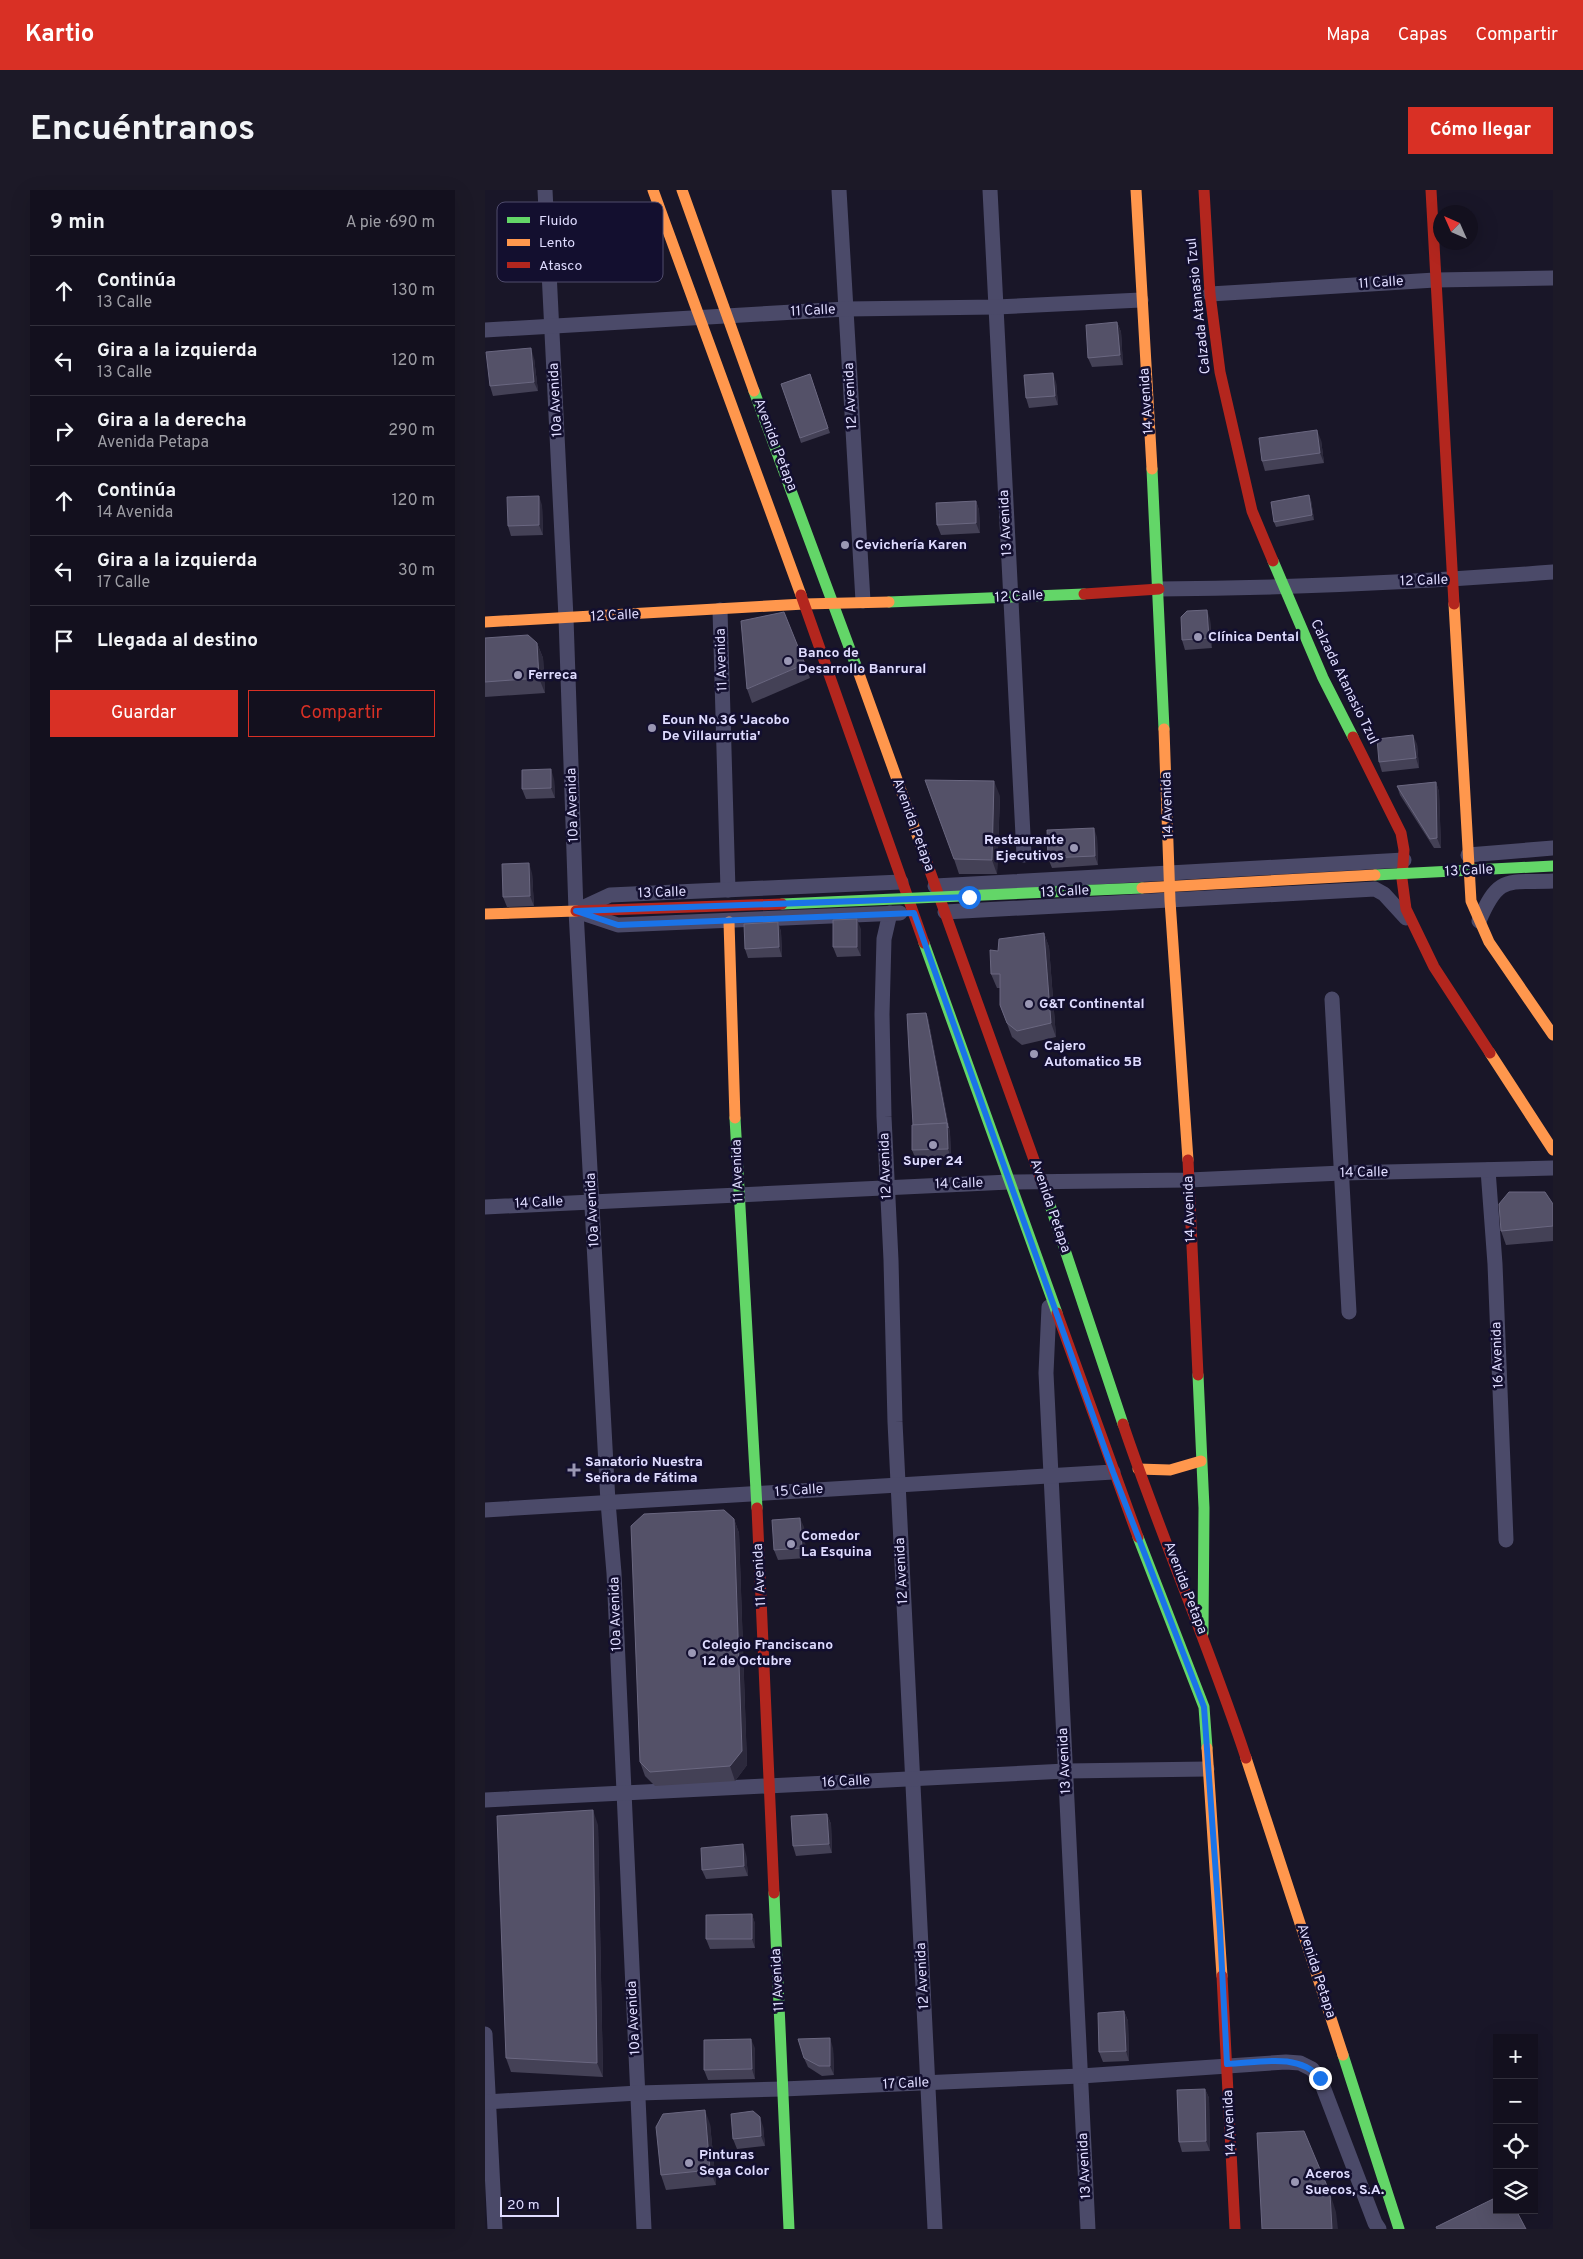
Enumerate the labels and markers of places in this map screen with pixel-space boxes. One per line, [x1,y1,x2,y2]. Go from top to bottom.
place label: Cevichería Karen [855,537,967,554]
marker: Cevichería Karen [839,539,851,551]
place label: Clínica Dental [1208,629,1299,646]
marker: Clínica Dental [1192,631,1204,643]
place label: Banco de Desarrollo Banrural [798,645,926,678]
marker: Banco de Desarrollo Banrural [782,655,794,667]
place label: Ferreca [528,667,577,684]
marker: Ferreca [512,669,524,681]
place label: Eoun No.36 'Jacobo De Villaurrutia' [662,712,790,745]
marker: Eoun No.36 'Jacobo De Villaurrutia' [646,722,658,734]
place label: Restaurante Ejecutivos [984,832,1064,865]
marker: Restaurante Ejecutivos [1068,842,1080,854]
place label: G&T Continental [1039,996,1145,1013]
marker: G&T Continental [1023,998,1035,1010]
place label: Cajero Automatico 5B [1044,1038,1142,1071]
marker: Cajero Automatico 5B [1028,1048,1040,1060]
marker: Super 24 [927,1139,939,1151]
place label: Super 24 [903,1153,963,1170]
place label: Sanatorio Nuestra Señora de Fátima [585,1454,703,1487]
marker: Sanatorio Nuestra Señora de Fátima [567,1463,581,1477]
place label: Comedor La Esquina [801,1528,872,1561]
marker: Comedor La Esquina [785,1538,797,1550]
place label: Colegio Franciscano 12 de Octubre [702,1637,833,1670]
marker: Colegio Franciscano 12 de Octubre [686,1647,698,1659]
place label: Pinturas Sega Color [699,2147,769,2180]
marker: Pinturas Sega Color [683,2157,695,2169]
place label: Aceros Suecos, S.A. [1305,2166,1384,2199]
marker: Aceros Suecos, S.A. [1289,2176,1301,2188]

